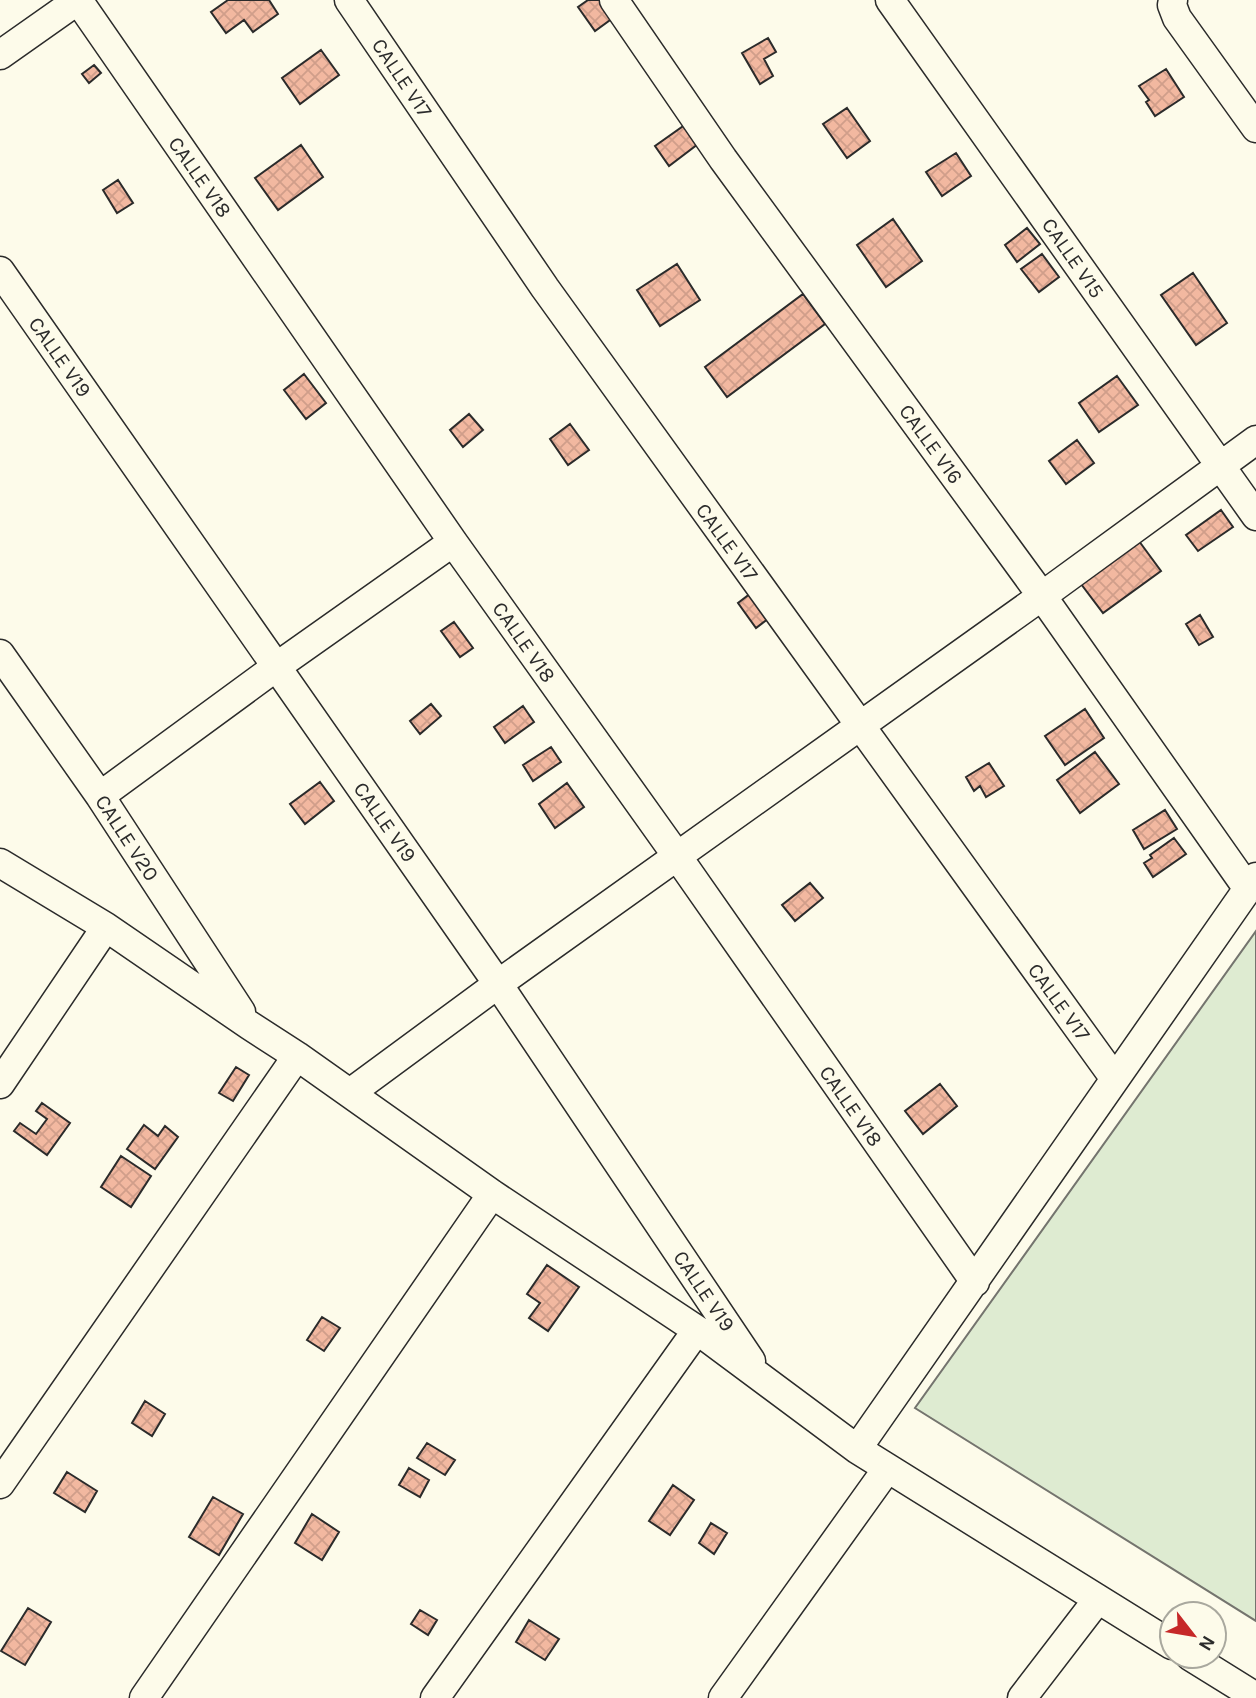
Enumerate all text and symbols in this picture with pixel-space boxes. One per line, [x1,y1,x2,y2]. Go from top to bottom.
street label: CALLE V17 [367,34,437,122]
street label: CALLE V18 [163,132,237,222]
street label: CALLE V15 [1037,213,1109,303]
street label: CALLE V19 [24,312,96,402]
street label: CALLE V16 [894,400,968,488]
street label: CALLE V17 [691,499,763,586]
street label: CALLE V18 [487,597,561,687]
street label: CALLE V19 [349,777,421,867]
street label: CALLE V20 [90,790,164,886]
street label: CALLE V17 [1023,959,1095,1046]
street label: CALLE V18 [814,1061,888,1151]
street label: CALLE V19 [668,1246,740,1336]
north arrow [1158,1600,1228,1670]
text: N [1194,1632,1220,1655]

